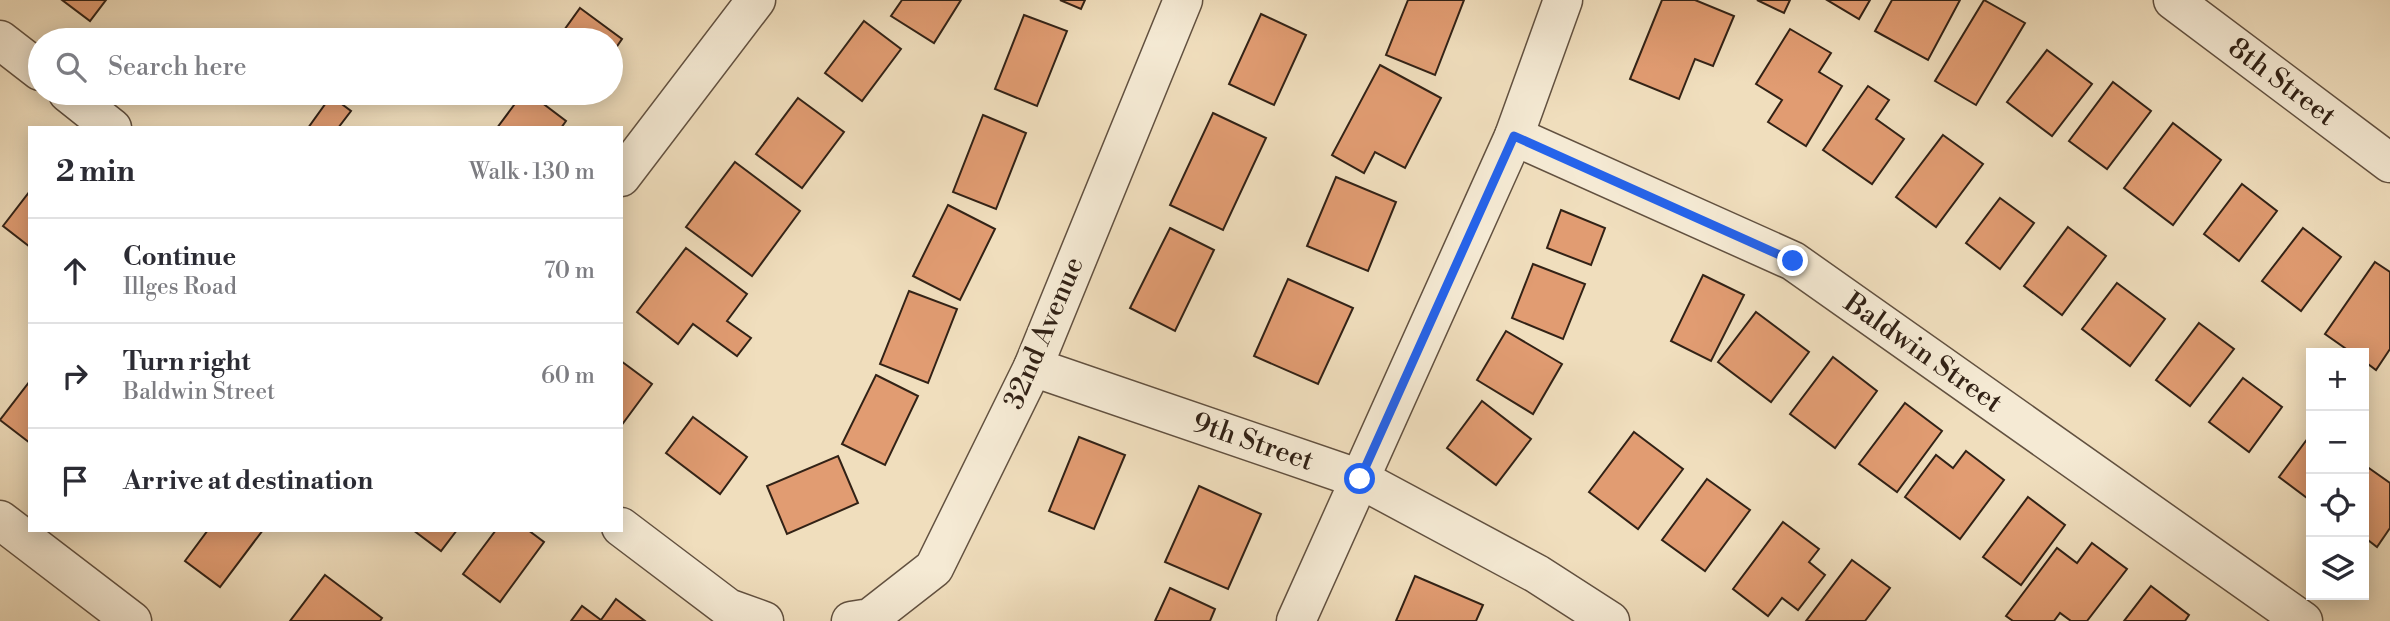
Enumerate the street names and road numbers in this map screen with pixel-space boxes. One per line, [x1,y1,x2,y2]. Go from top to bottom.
street label: 8th Street [2221,30,2343,134]
street label: 32nd Avenue [996,252,1092,414]
street label: Baldwin Street [1836,285,2009,421]
street label: 9th Street [1188,405,1318,479]

